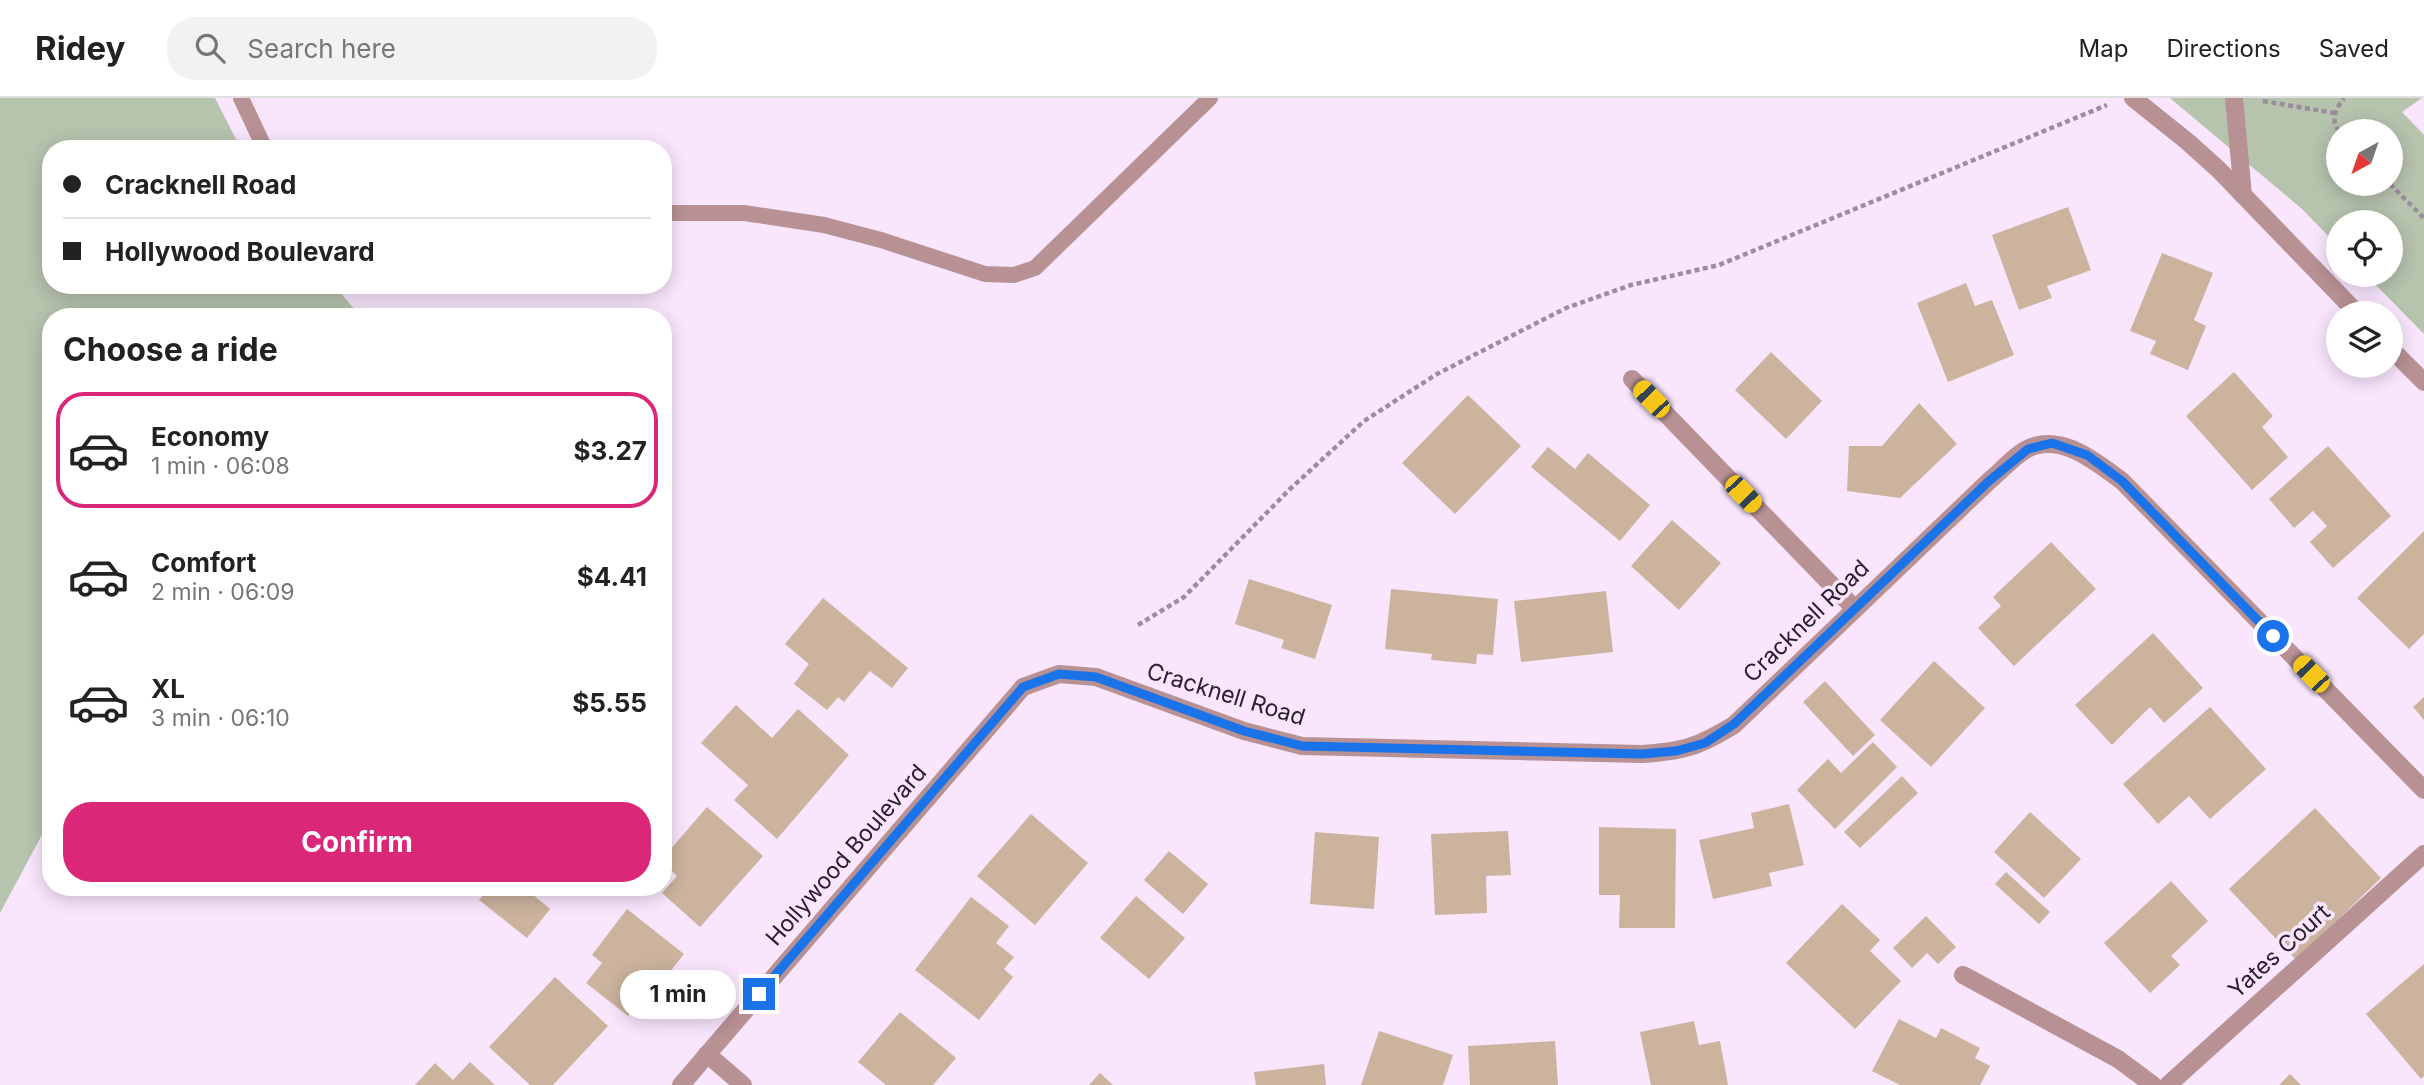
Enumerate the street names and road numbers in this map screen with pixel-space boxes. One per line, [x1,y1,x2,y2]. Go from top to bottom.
street label: Cracknell Road [1737,554,1875,688]
street label: Cracknell Road [1143,657,1309,731]
street label: Hollywood Boulevard [760,759,932,951]
street label: Yates Court [2222,898,2336,1004]

